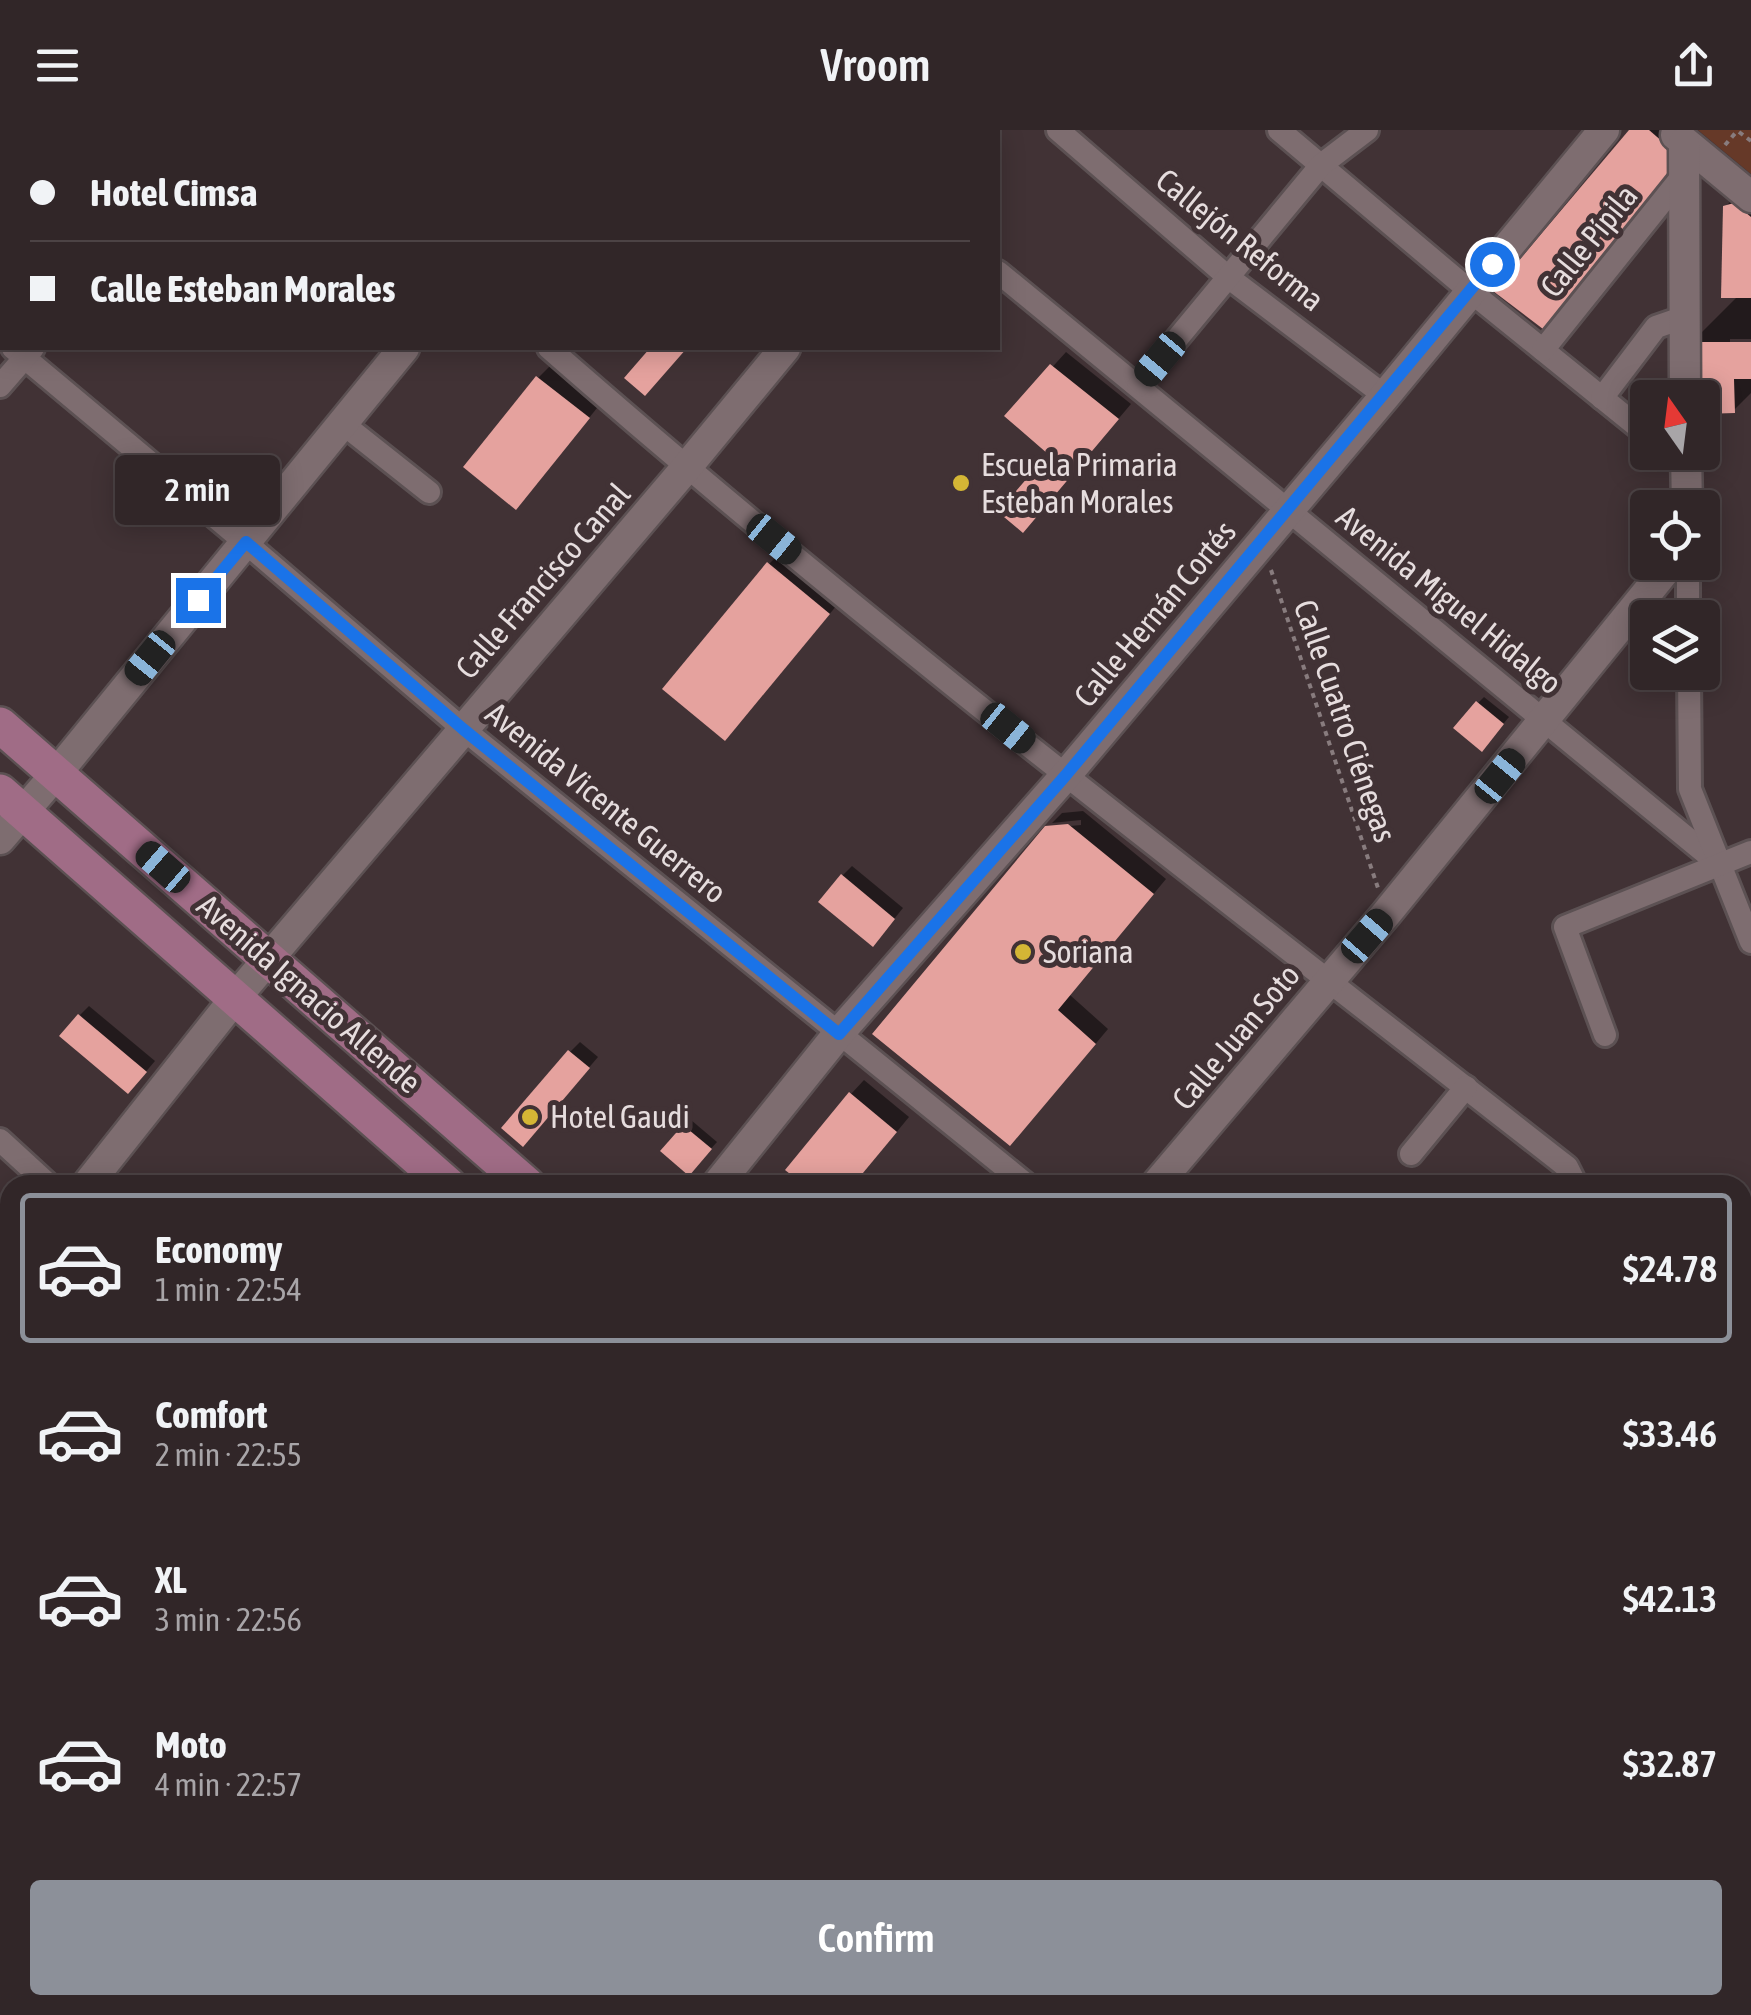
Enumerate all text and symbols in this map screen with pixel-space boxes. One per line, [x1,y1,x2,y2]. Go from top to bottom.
icon: menu [30,38,85,93]
icon: share [1666,38,1721,93]
text: Vroom [820,39,931,91]
street label: Callejón Reforma [1149,161,1331,318]
text: Hotel Cimsa [90,171,257,214]
street label: Calle Pípila [1532,177,1645,304]
route start [1470,242,1515,287]
text: Calle Esteban Morales [90,267,396,310]
car [1129,326,1191,392]
north arrow [1630,380,1720,470]
map controls [1630,380,1720,690]
place label: Escuela Primaria Esteban Morales [981,446,1178,520]
callout: 2 min [116,455,280,525]
text: 2 min [165,471,230,508]
marker: Escuela Primaria Esteban Morales [950,472,972,494]
street label: Calle Francisco Canal [448,475,638,686]
button: locate [1630,490,1720,580]
street label: Avenida Miguel Hidalgo [1330,498,1569,701]
car [741,508,807,570]
street label: Calle Hernán Cortés [1066,513,1243,714]
route end [176,578,221,623]
street label: Calle Cuatro Ciénegas [1287,595,1404,847]
button: layers [1630,600,1720,690]
car [119,625,181,691]
street label: Avenida Vicente Guerrero [479,694,734,911]
car [975,697,1041,759]
car [1469,743,1531,809]
car [131,836,195,898]
street label: Avenida Ignacio Allende [190,887,428,1101]
car [1336,904,1398,968]
place label: Soriana [1043,933,1134,970]
marker: Soriana [1012,941,1034,963]
street label: Calle Juan Soto [1164,957,1307,1117]
place label: Hotel Gaudi [550,1098,690,1135]
marker: Hotel Gaudi [519,1106,541,1128]
icon: car [35,1223,125,1313]
text: Economy [155,1228,282,1271]
text: $24.78 [1623,1247,1717,1290]
text: 1 min · 22:54 [155,1271,302,1308]
icon: car [35,1388,125,1478]
text: Comfort [155,1393,267,1436]
text: $33.46 [1623,1412,1717,1455]
text: 2 min · 22:55 [155,1436,302,1473]
icon: car [35,1553,125,1643]
text: XL [155,1558,187,1601]
text: $42.13 [1623,1577,1717,1620]
text: 3 min · 22:56 [155,1601,302,1638]
icon: car [35,1718,125,1808]
text: Moto [155,1723,227,1766]
text: $32.87 [1623,1742,1717,1785]
text: 4 min · 22:57 [155,1766,302,1803]
button: Confirm [30,1880,1722,1995]

